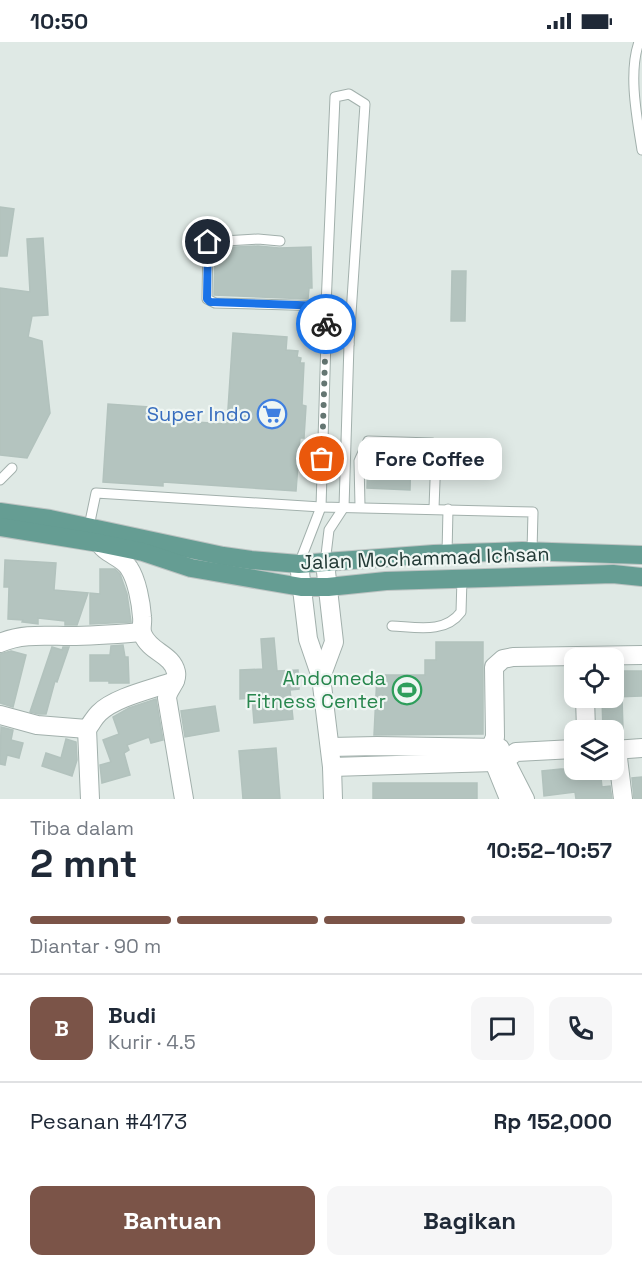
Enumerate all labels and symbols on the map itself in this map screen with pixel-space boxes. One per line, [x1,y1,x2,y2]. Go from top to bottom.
pin [182,216,233,267]
courier [296,294,356,354]
supermarket icon: Super Indo [256,398,288,430]
place label: Super Indo [147,401,251,427]
pin [296,433,347,484]
callout: Fore Coffee [358,438,502,480]
street label: Jalan Mochammad Ichsan [300,541,550,575]
place label: Andomeda Fitness Center [246,665,386,714]
sports icon: Andomeda Fitness Center [391,674,423,706]

